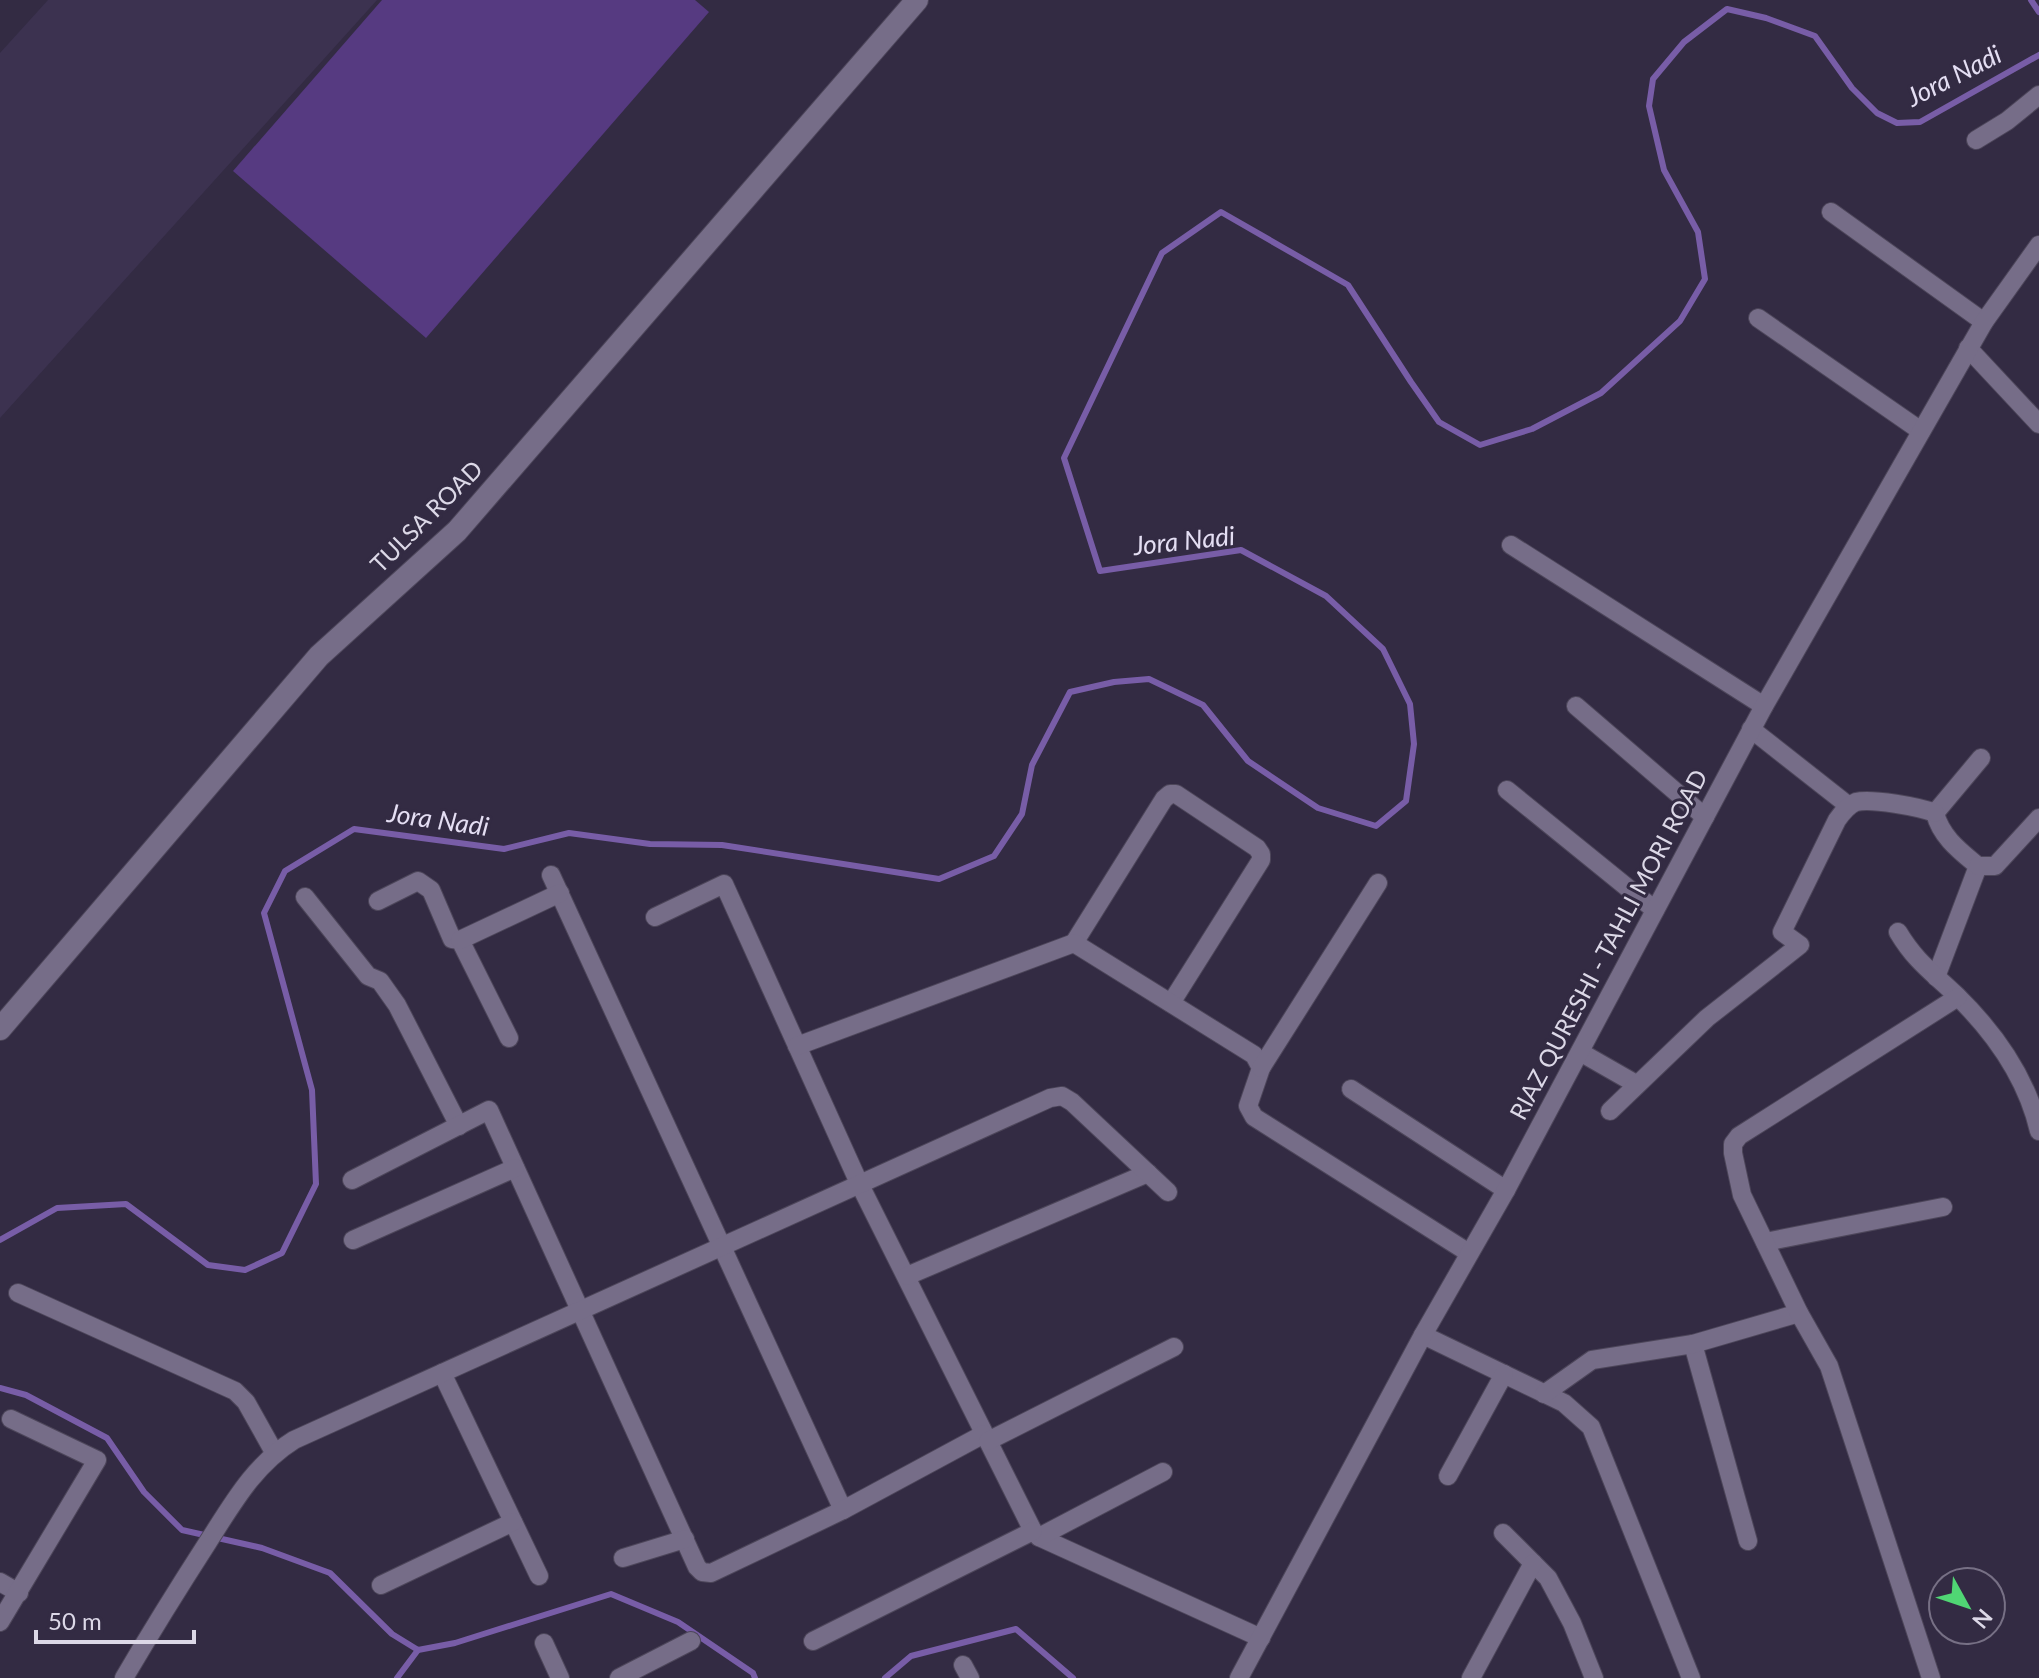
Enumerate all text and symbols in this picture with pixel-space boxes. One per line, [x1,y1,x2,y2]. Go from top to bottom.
water label: Jora Nadi [1900,38,2006,113]
street label: TULSA ROAD [364,454,488,578]
water label: Jora Nadi [1130,519,1236,561]
street label: RIAZ QURESHI - TAHLI MORI ROAD [1503,764,1713,1124]
water label: Jora Nadi [384,796,491,842]
north arrow [1927,1566,2007,1646]
scale bar [36,1594,194,1644]
text: N [1967,1604,1998,1634]
text: 50 m [48,1606,102,1635]

